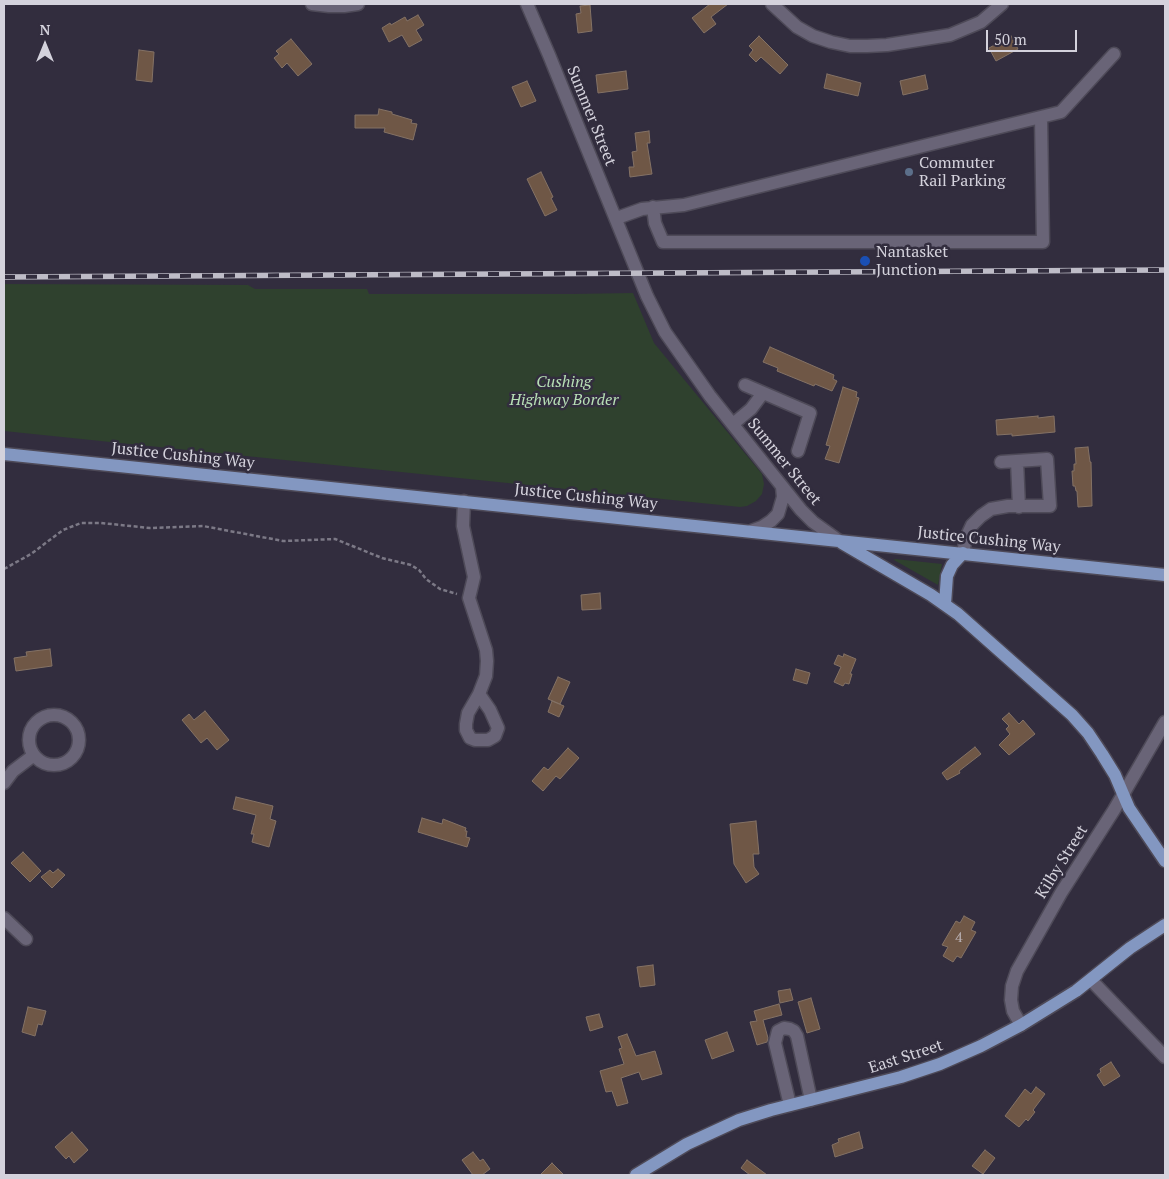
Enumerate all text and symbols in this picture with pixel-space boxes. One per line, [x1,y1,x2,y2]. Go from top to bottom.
north arrow [20,20,70,70]
text: N [40,20,50,39]
scale bar [989,20,1080,52]
text: 50 m [994,29,1027,49]
street label: Summer Street [562,63,620,169]
place label: Commuter Rail Parking [919,153,1006,191]
marker: Commuter Rail Parking [903,166,915,178]
place label: Nantasket Junction [876,242,948,280]
marker: Nantasket Junction [858,254,872,268]
park label: Cushing Highway Border [509,372,619,410]
street label: Summer Street [743,415,825,509]
street label: Justice Cushing Way [110,439,256,473]
street label: Justice Cushing Way [513,480,659,514]
street label: Justice Cushing Way [916,523,1062,557]
street label: Kilby Street [1032,822,1092,902]
house number: 4 [955,930,963,946]
street label: East Street [866,1036,946,1078]

